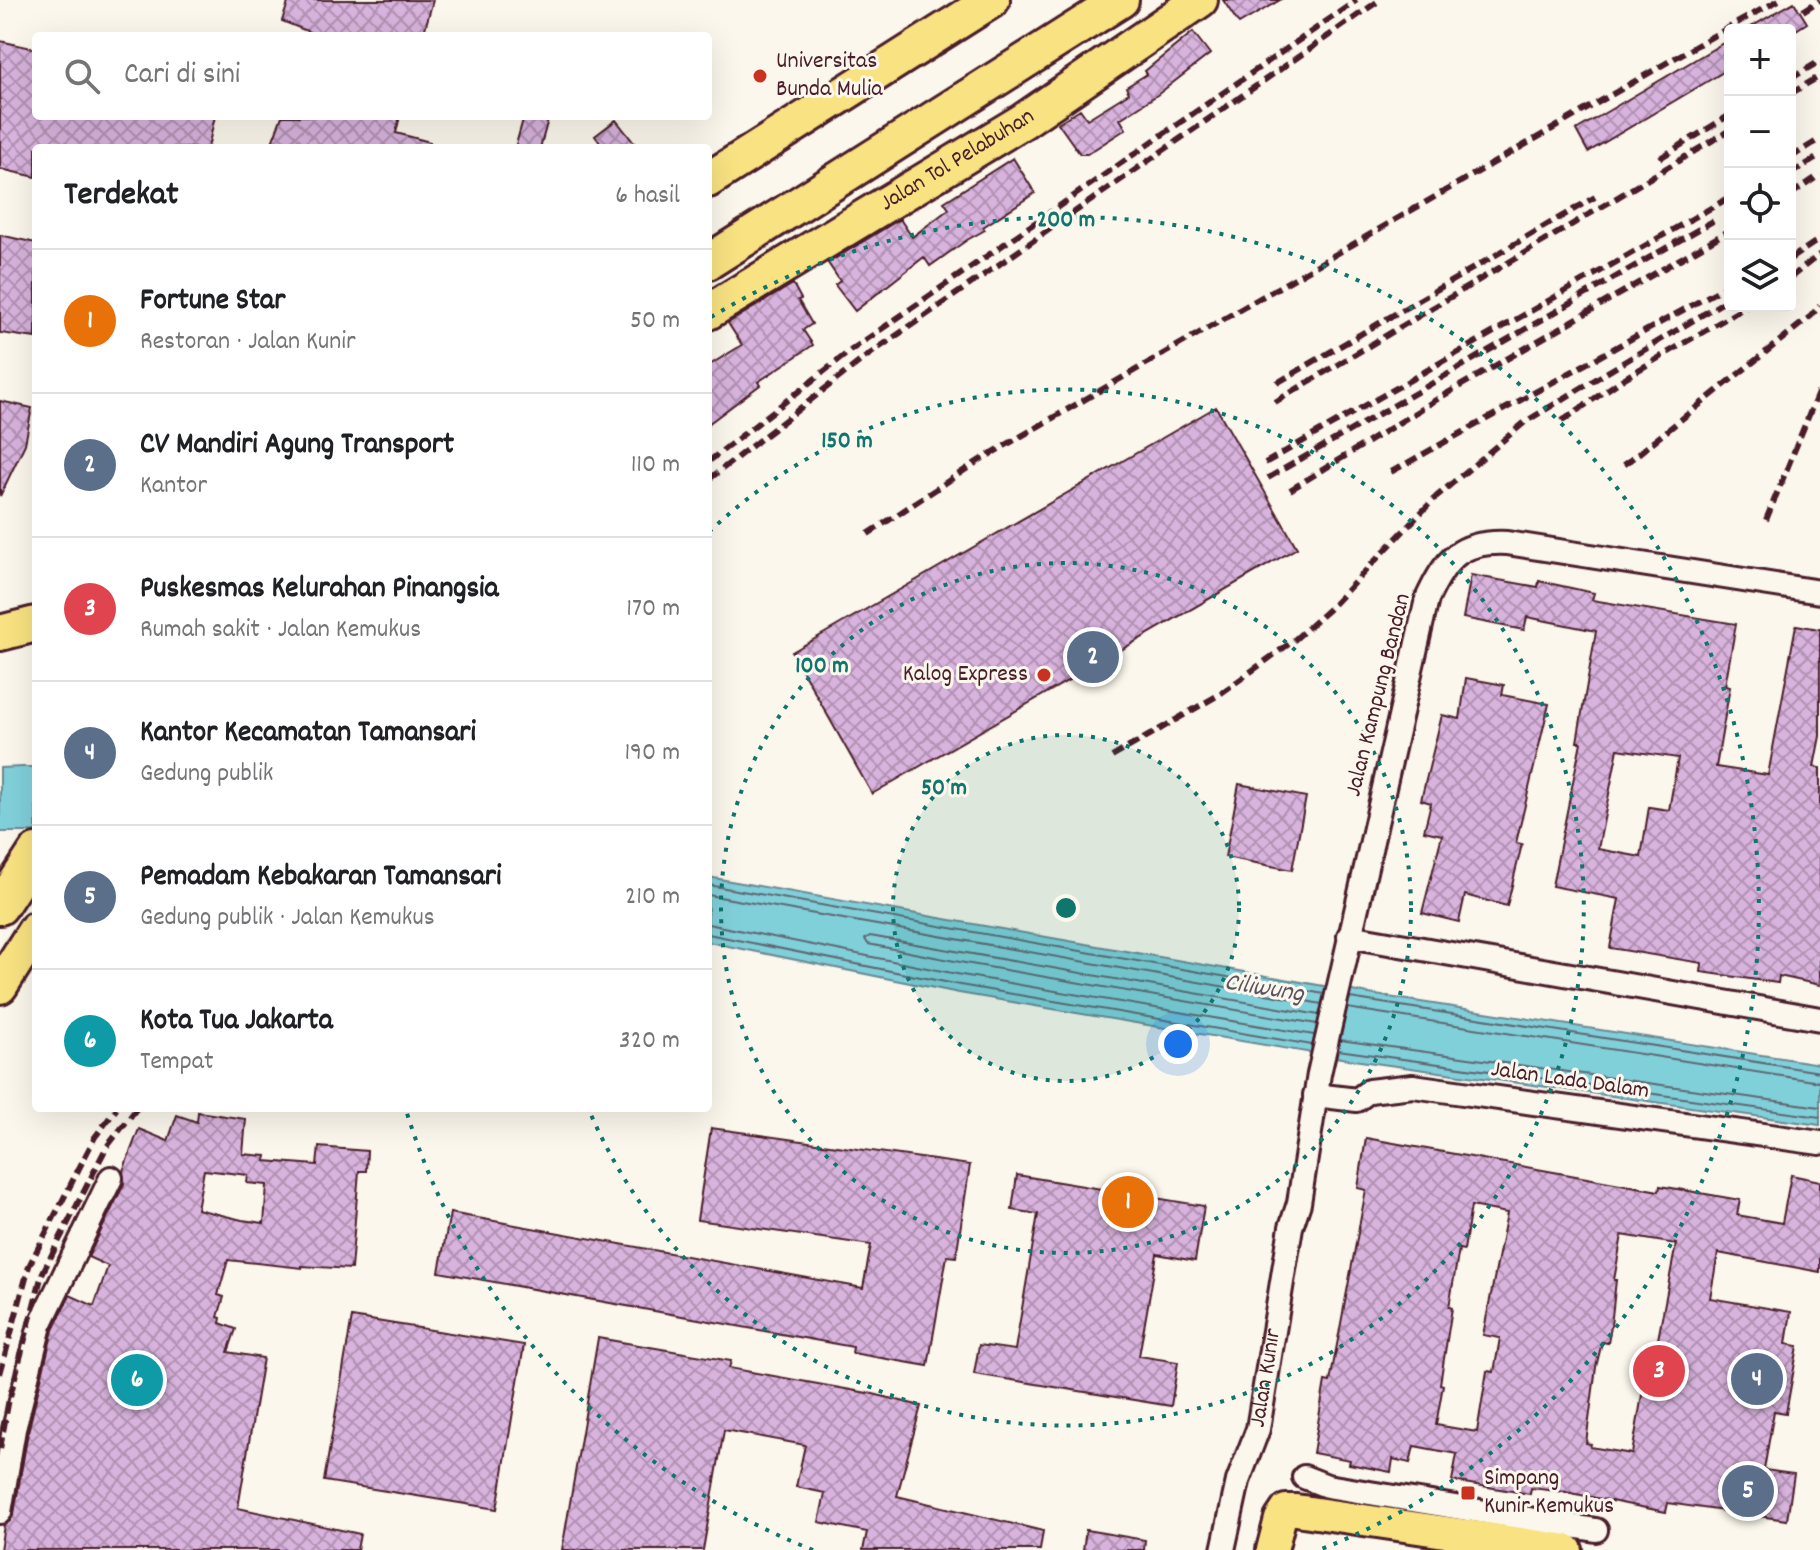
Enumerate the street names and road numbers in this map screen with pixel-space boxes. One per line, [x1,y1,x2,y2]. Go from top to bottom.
street label: Jalan Tol Pelabuhan [874,101,1042,221]
street label: Jalan Kampung Bandan [1337,590,1421,800]
street label: Jalan Lada Dalam [1489,1053,1651,1109]
street label: Jalan Kunir [1242,1326,1291,1430]

